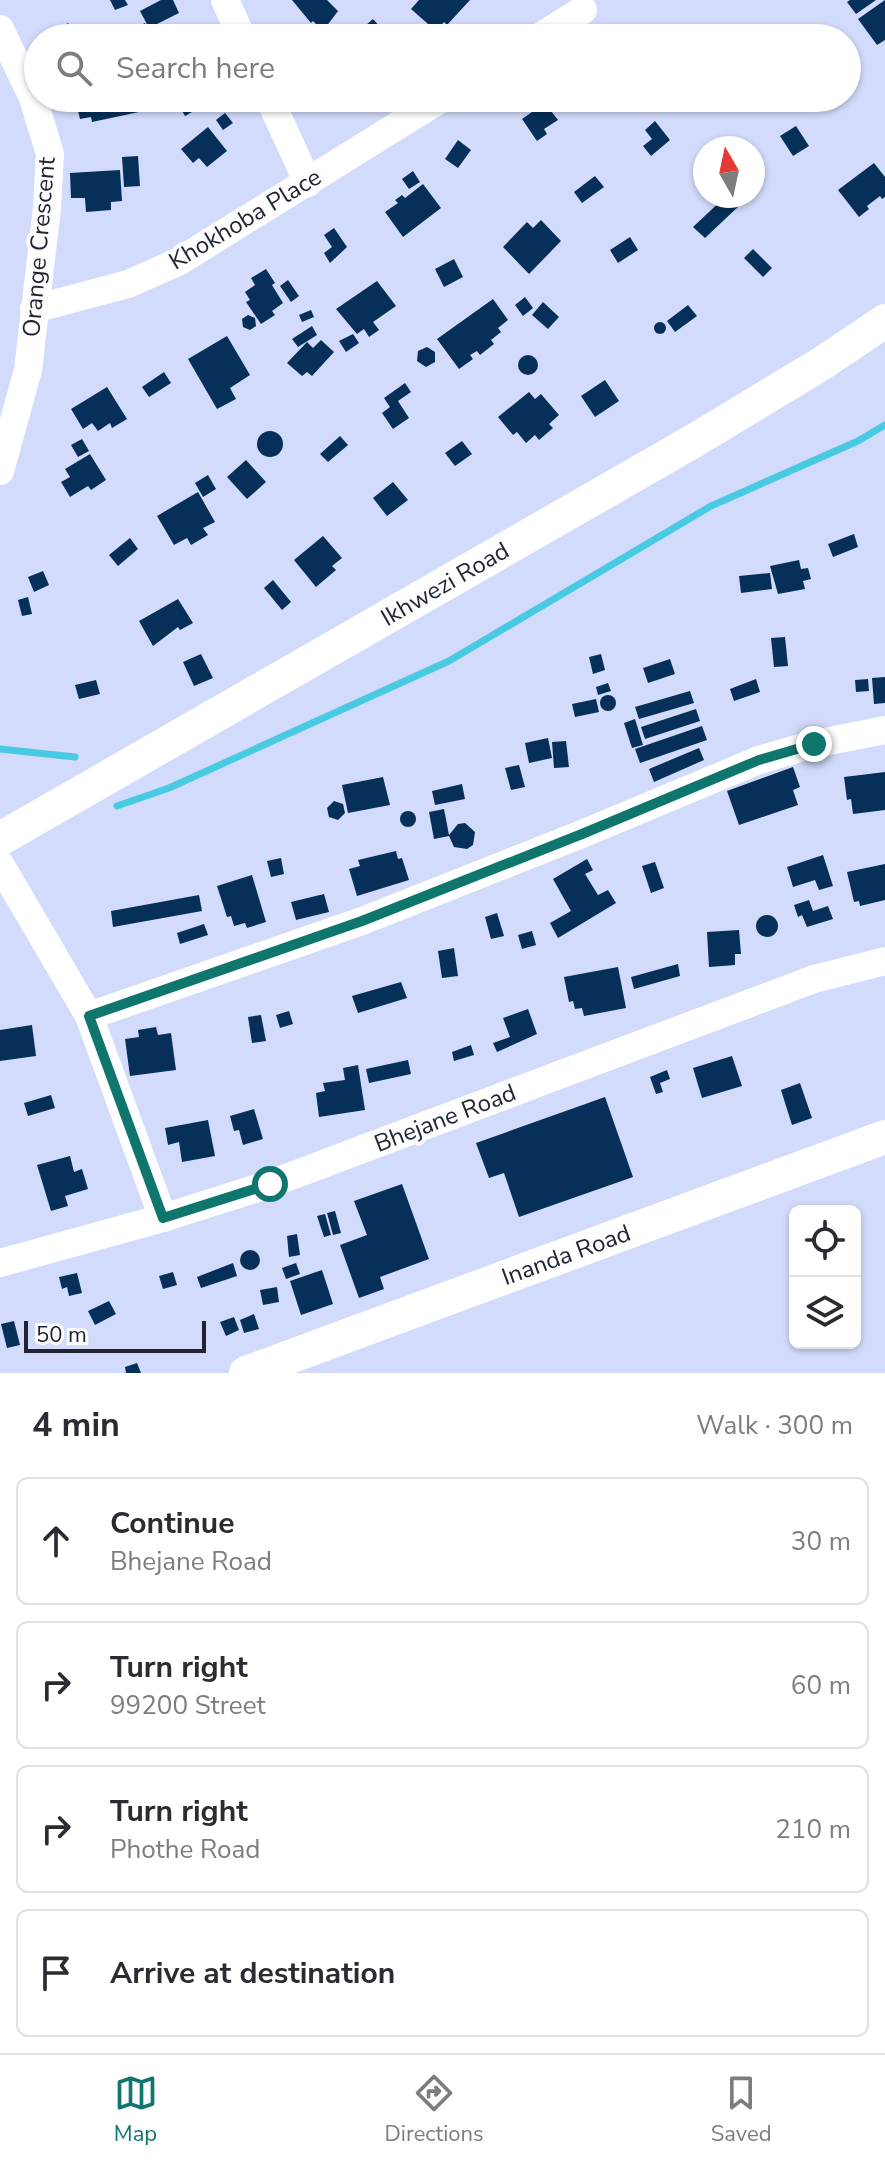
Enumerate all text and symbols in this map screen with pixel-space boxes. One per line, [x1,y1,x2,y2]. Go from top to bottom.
search box [24,24,861,112]
icon: search [52,46,96,90]
text: Search here [116,48,275,89]
north arrow [693,136,765,208]
street label: Orange Crescent [15,155,63,338]
street label: Khokhoba Place [163,161,327,277]
street label: Ikhwezi Road [375,534,515,634]
route end [796,726,832,762]
street label: Bhejane Road [370,1076,520,1160]
route start [252,1166,288,1202]
map controls [789,1205,861,1349]
button: locate [789,1205,861,1277]
street label: Inanda Road [497,1217,635,1293]
button: layers [789,1277,861,1349]
scale bar [24,1317,206,1353]
text: 50 m [36,1320,87,1350]
text: 4 min [32,1402,120,1448]
text: Walk · 300 m [696,1408,853,1443]
text: Continue [110,1503,235,1544]
icon: ahead [34,1519,78,1563]
text: 30 m [791,1524,851,1559]
text: Bhejane Road [110,1544,272,1579]
text: Turn right [110,1647,248,1688]
icon: right [34,1663,78,1707]
text: 60 m [791,1668,851,1703]
text: 99200 Street [110,1688,266,1723]
text: Turn right [110,1791,248,1832]
icon: right [34,1807,78,1851]
text: 210 m [775,1812,851,1847]
text: Phothe Road [110,1832,260,1867]
icon: arrive [34,1951,78,1995]
text: Arrive at destination [110,1953,395,1994]
tab: Map [114,2071,158,2149]
tab: Directions [385,2071,484,2149]
tab: Saved [711,2071,771,2149]

